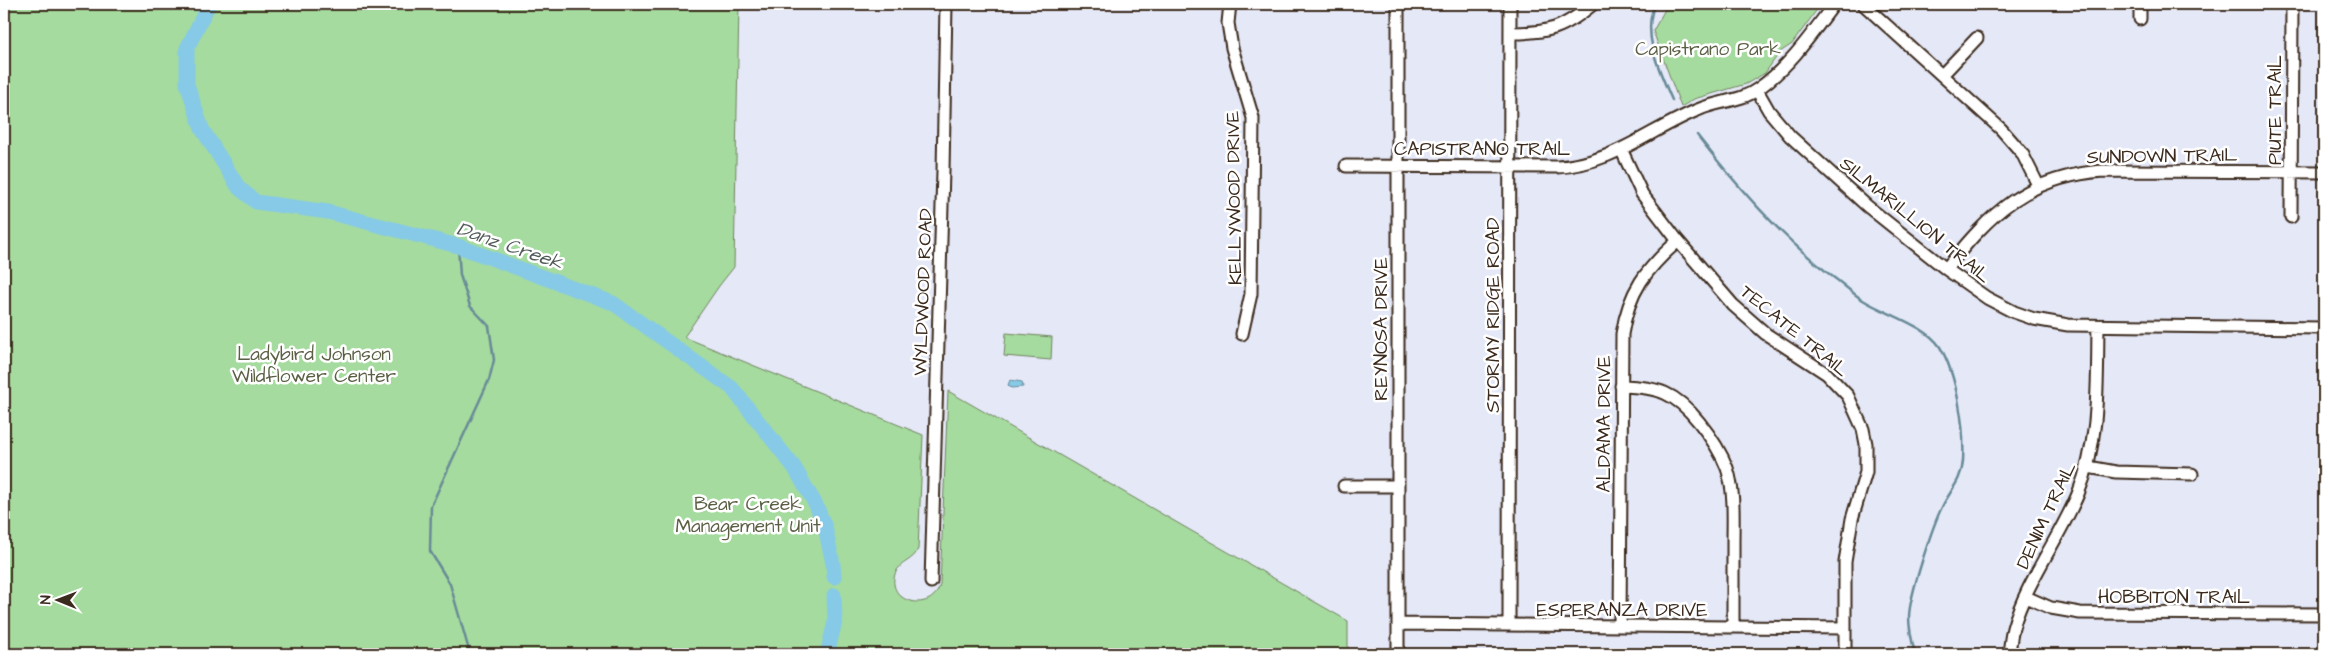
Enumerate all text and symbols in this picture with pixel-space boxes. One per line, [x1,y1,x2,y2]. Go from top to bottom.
park label: Capistrano Park [1635,36,1781,63]
street label: PIUTE TRAIL [2262,55,2289,165]
street label: KELLYWOOD DRIVE [1219,111,1250,285]
street label: CAPISTRANO TRAIL [1394,136,1570,163]
street label: SUNDOWN TRAIL [2086,142,2238,171]
street label: SILMARILLION TRAIL [1834,151,1996,290]
street label: WYLDWOOD ROAD [907,208,940,376]
water label: Danz Creek [453,215,567,277]
street label: STORMY RIDGE ROAD [1480,217,1507,413]
street label: REYNOSA DRIVE [1368,257,1395,401]
street label: TECATE TRAIL [1734,279,1854,384]
park label: Ladybird Johnson Wildflower Center [232,341,396,390]
street label: ALDAMA DRIVE [1591,355,1618,493]
street label: DENIM TRAIL [2010,458,2083,574]
park label: Bear Creek Management Unit [675,491,821,541]
north arrow [32,576,82,626]
street label: HOBBITON TRAIL [2098,584,2250,611]
text: N [36,595,56,604]
street label: ESPERANZA DRIVE [1536,597,1708,624]

